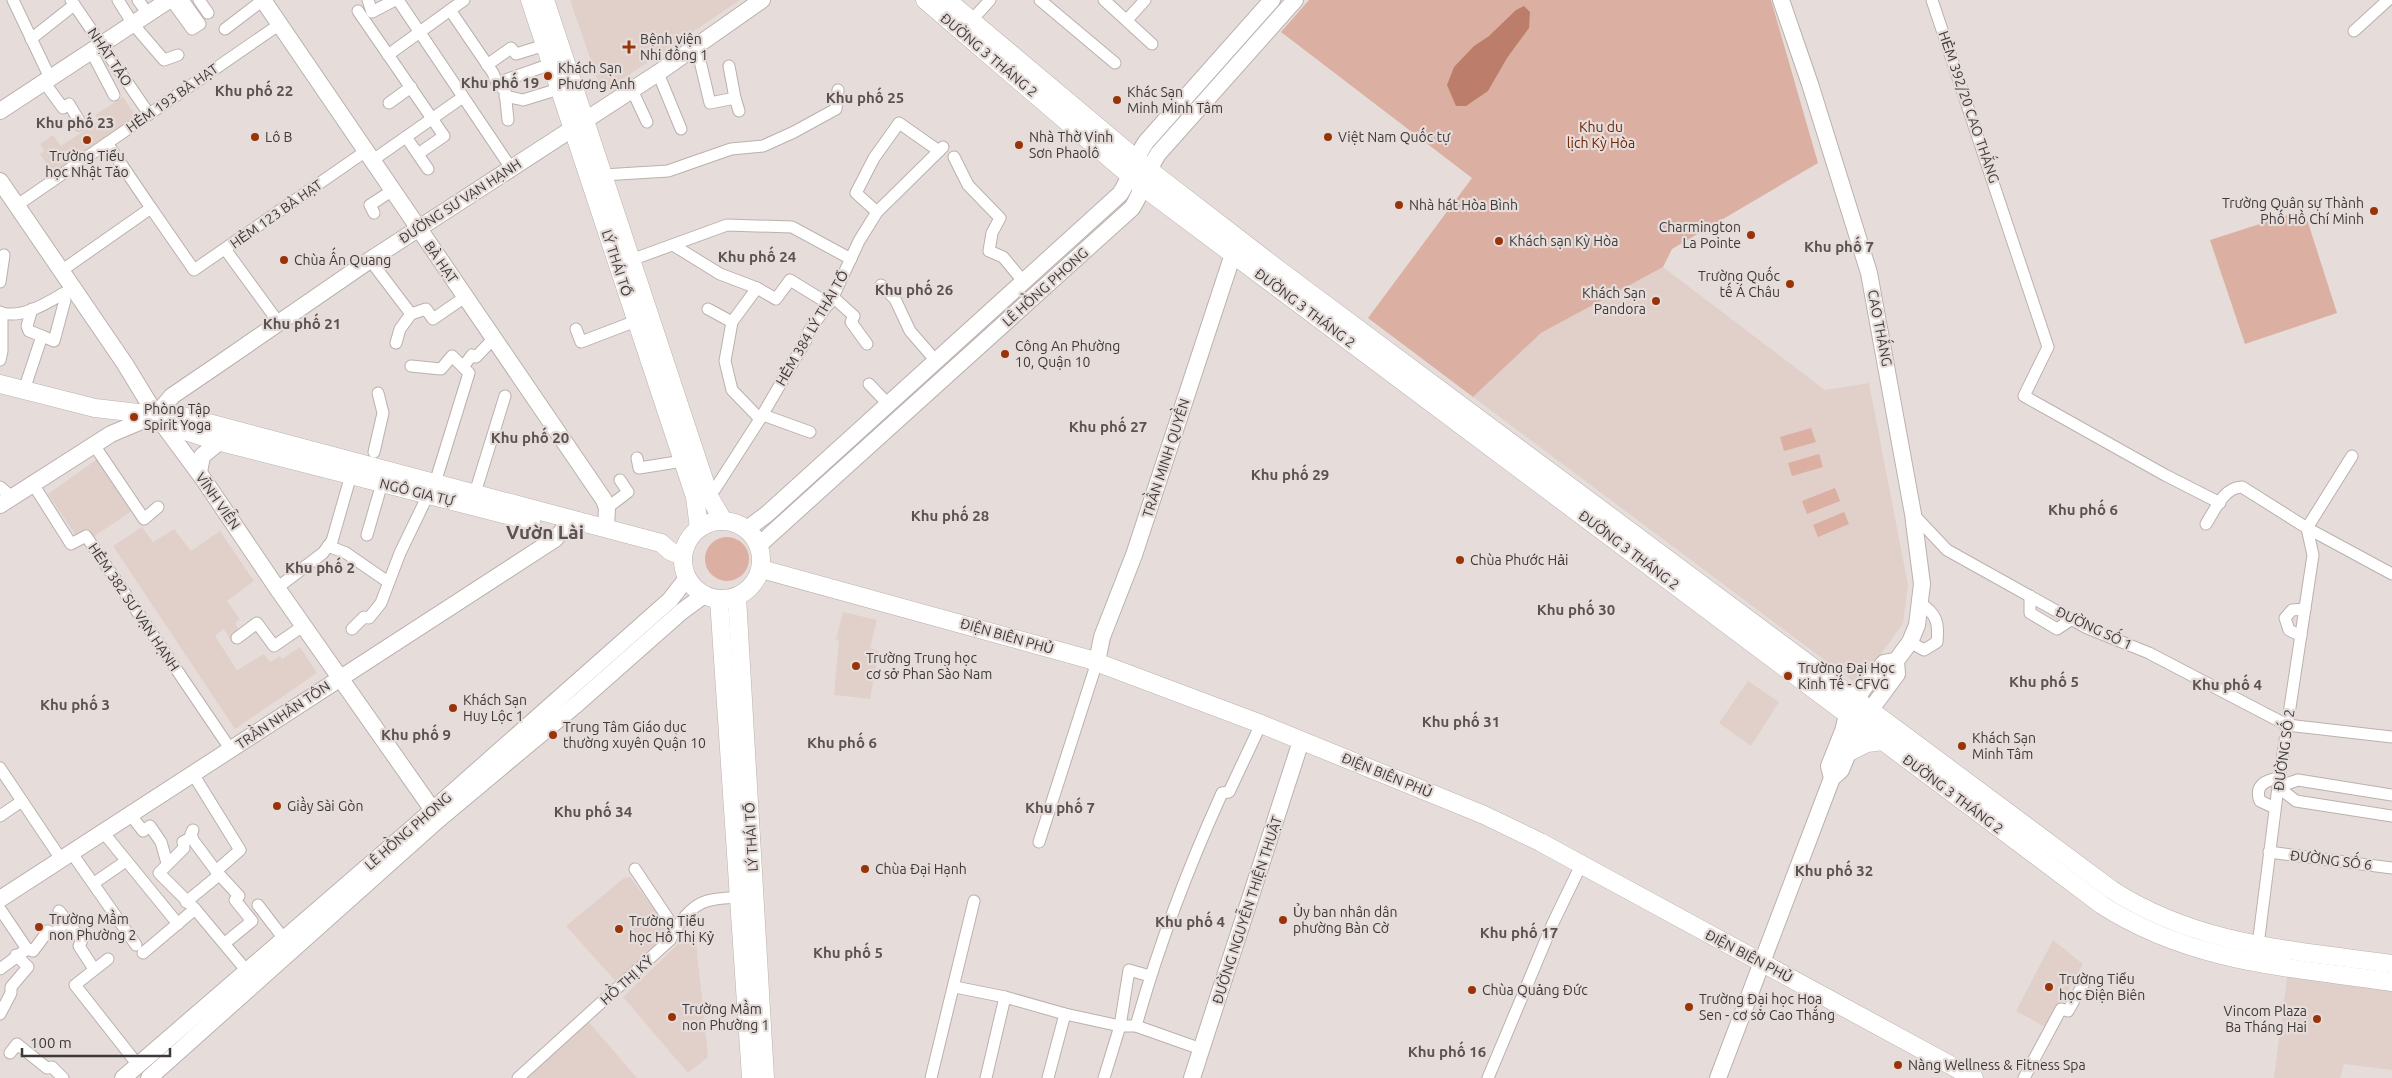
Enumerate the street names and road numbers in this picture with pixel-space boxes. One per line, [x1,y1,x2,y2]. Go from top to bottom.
street label: ĐƯỜNG 3 THÁNG 2 [937,9,1042,100]
street label: NHẬT TẢO [85,24,136,89]
street label: HẺM 392/20 CAO THẮNG [1935,27,2007,185]
street label: HẺM 193 BÀ HẠT [122,59,221,136]
street label: ĐƯỜNG SƯ VẠN HẠNH [395,154,524,247]
street label: HẺM 123 BÀ HẠT [226,175,325,252]
street label: LÝ THÁI TỔ [599,227,636,298]
street label: BÀ HẠT [421,238,462,286]
street label: LÊ HỒNG PHONG [996,241,1091,330]
street label: ĐƯỜNG 3 THÁNG 2 [1252,264,1359,351]
street label: HẺM 384 LÝ THÁI TỔ [772,267,852,389]
street label: CAO THẮNG [1865,287,1900,368]
street label: TRẦN MINH QUYỀN [1135,395,1193,520]
street label: VĨNH VIỄN [193,467,247,533]
street label: NGÔ GIA TỰ [378,474,457,509]
street label: ĐƯỜNG 3 THÁNG 2 [1576,506,1683,593]
street label: HẺM 382 SƯ VẠN HẠNH [85,540,183,674]
street label: ĐƯỜNG SỐ 1 [2053,599,2137,653]
street label: ĐIỆN BIÊN PHỦ [958,614,1056,657]
street label: TRẦN NHÂN TÔN [230,674,333,752]
street label: ĐƯỜNG SỐ 2 [2266,707,2298,792]
street label: ĐIỆN BIÊN PHỦ [1339,748,1435,800]
street label: ĐƯỜNG 3 THÁNG 2 [1900,750,2007,837]
street label: LÊ HỒNG PHONG [358,786,455,873]
street label: LÝ THÁI TỔ [740,802,761,872]
street label: ĐƯỜNG NGUYỄN THIỆN THUẬT [1205,812,1285,1006]
street label: ĐƯỜNG SỐ 6 [2289,842,2374,873]
street label: ĐIỆN BIÊN PHỦ [1703,925,1796,986]
street label: HỒ THỊ KỶ [594,948,657,1008]

